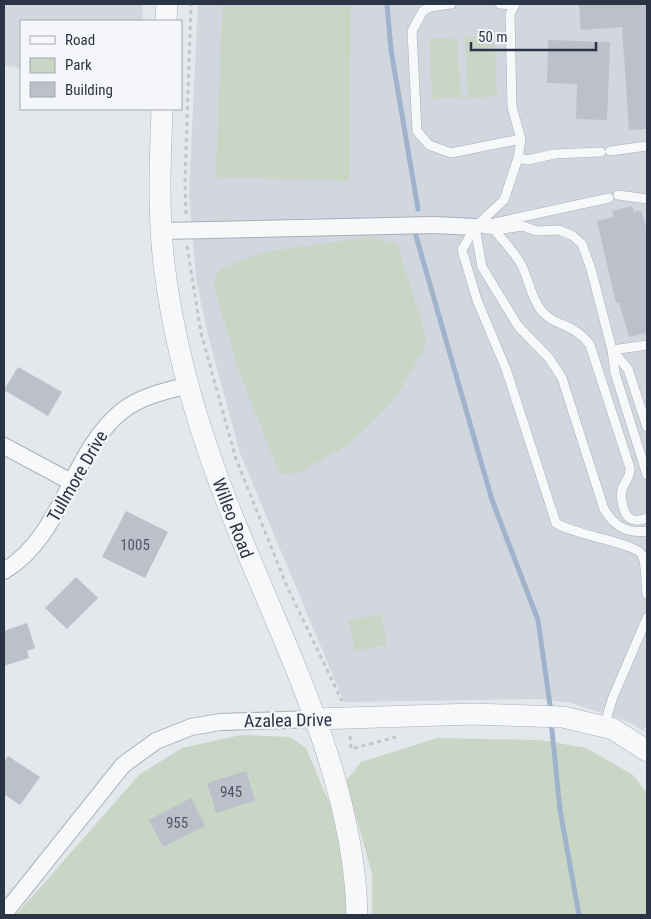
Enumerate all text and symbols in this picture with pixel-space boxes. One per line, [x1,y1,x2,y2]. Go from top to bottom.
legend [20,20,182,110]
scale bar [471,20,596,52]
text: 50 m [478,28,508,46]
text: Road [65,31,95,49]
text: Park [65,56,92,74]
text: Building [65,81,113,99]
street label: Tullmore Drive [42,427,112,525]
street label: Willeo Road [208,475,258,561]
house number: 1005 [120,536,150,554]
street label: Azalea Drive [244,709,332,731]
house number: 945 [220,783,242,801]
house number: 955 [166,814,188,832]

